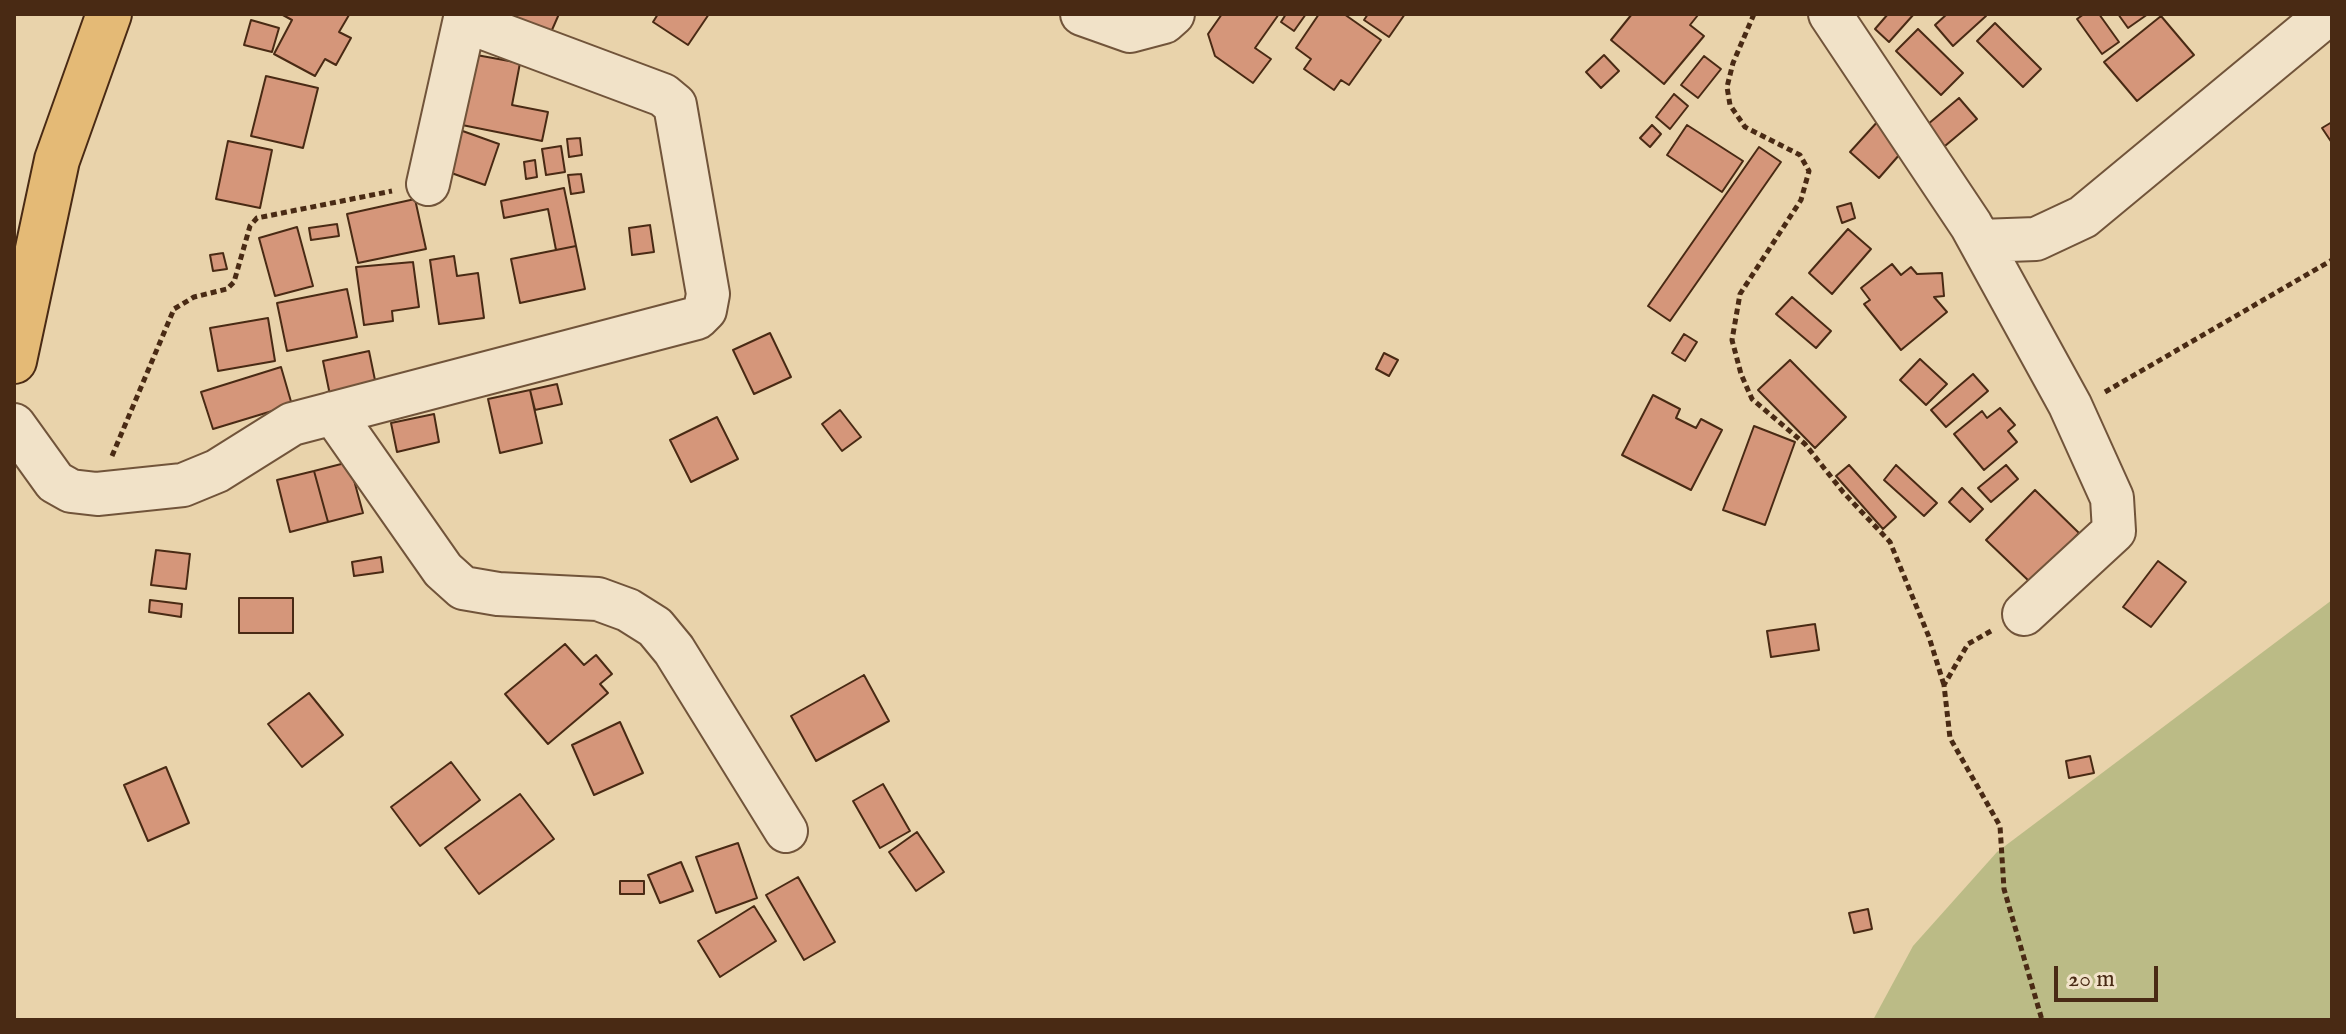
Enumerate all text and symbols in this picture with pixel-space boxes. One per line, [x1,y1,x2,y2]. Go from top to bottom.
scale bar [2058,950,2162,1000]
text: 20 m [2068,964,2115,995]

